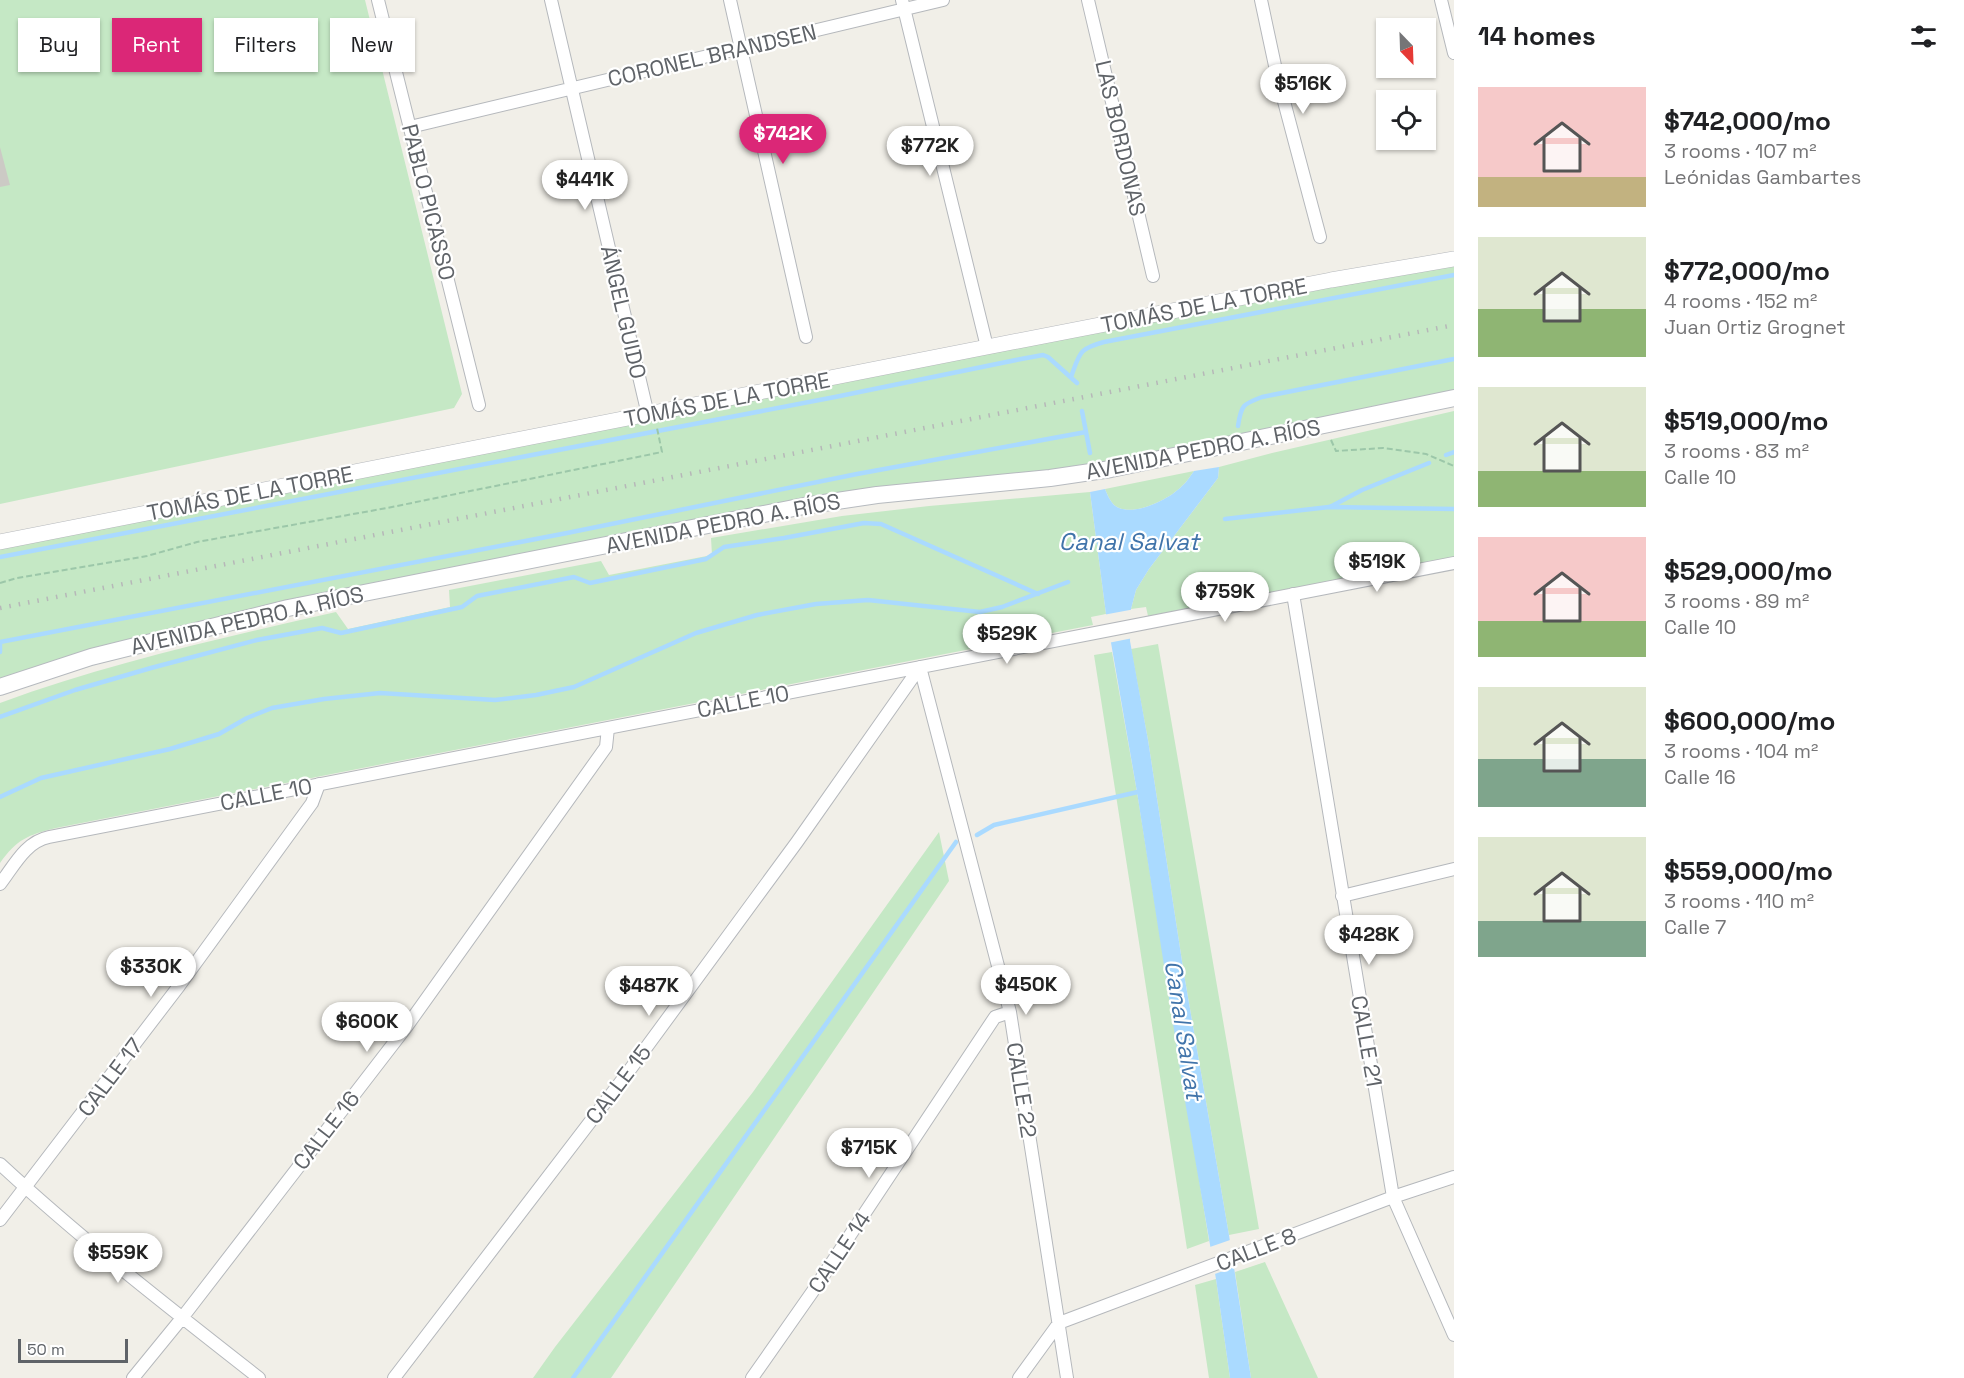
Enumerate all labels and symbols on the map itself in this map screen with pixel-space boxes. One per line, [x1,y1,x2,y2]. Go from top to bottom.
street label: CORONEL BRANDSEN [605,17,819,93]
north arrow [1376,18,1436,78]
street label: LAS BORDONAS [1089,57,1153,219]
pin: $516K [1261,64,1345,115]
pin: $742K [741,114,825,165]
street label: PABLO PICASSO [396,121,462,283]
pin: $772K [888,126,972,177]
pin: $441K [543,160,627,211]
street label: ÁNGEL GUIDO [595,242,653,382]
street label: TOMÁS DE LA TORRE [1099,271,1309,339]
street label: TOMÁS DE LA TORRE [622,365,832,433]
street label: AVENIDA PEDRO A. RÍOS [1083,413,1323,485]
street label: TOMÁS DE LA TORRE [145,459,355,527]
street label: AVENIDA PEDRO A. RÍOS [603,487,843,559]
water label: Canal Salvat [1059,526,1201,557]
pin: $519K [1335,542,1419,593]
pin: $759K [1183,572,1267,623]
street label: AVENIDA PEDRO A. RÍOS [128,580,366,660]
pin: $529K [965,614,1049,665]
street label: CALLE 10 [695,678,791,724]
street label: CALLE 10 [218,771,314,817]
pin: $428K [1327,915,1411,966]
pin: $330K [109,947,193,998]
water label: Canal Salvat [1158,958,1211,1104]
pin: $450K [984,965,1068,1016]
pin: $487K [607,966,691,1017]
street label: CALLE 21 [1345,993,1389,1089]
pin: $600K [325,1002,409,1053]
street label: CALLE 17 [71,1032,149,1122]
street label: CALLE 15 [579,1039,657,1129]
street label: CALLE 22 [1001,1040,1043,1140]
street label: CALLE 16 [286,1085,366,1175]
pin: $715K [827,1128,911,1179]
street label: CALLE 14 [801,1205,877,1298]
street label: CALLE 8 [1212,1221,1300,1277]
pin: $559K [76,1233,160,1284]
scale bar [18,1336,128,1364]

